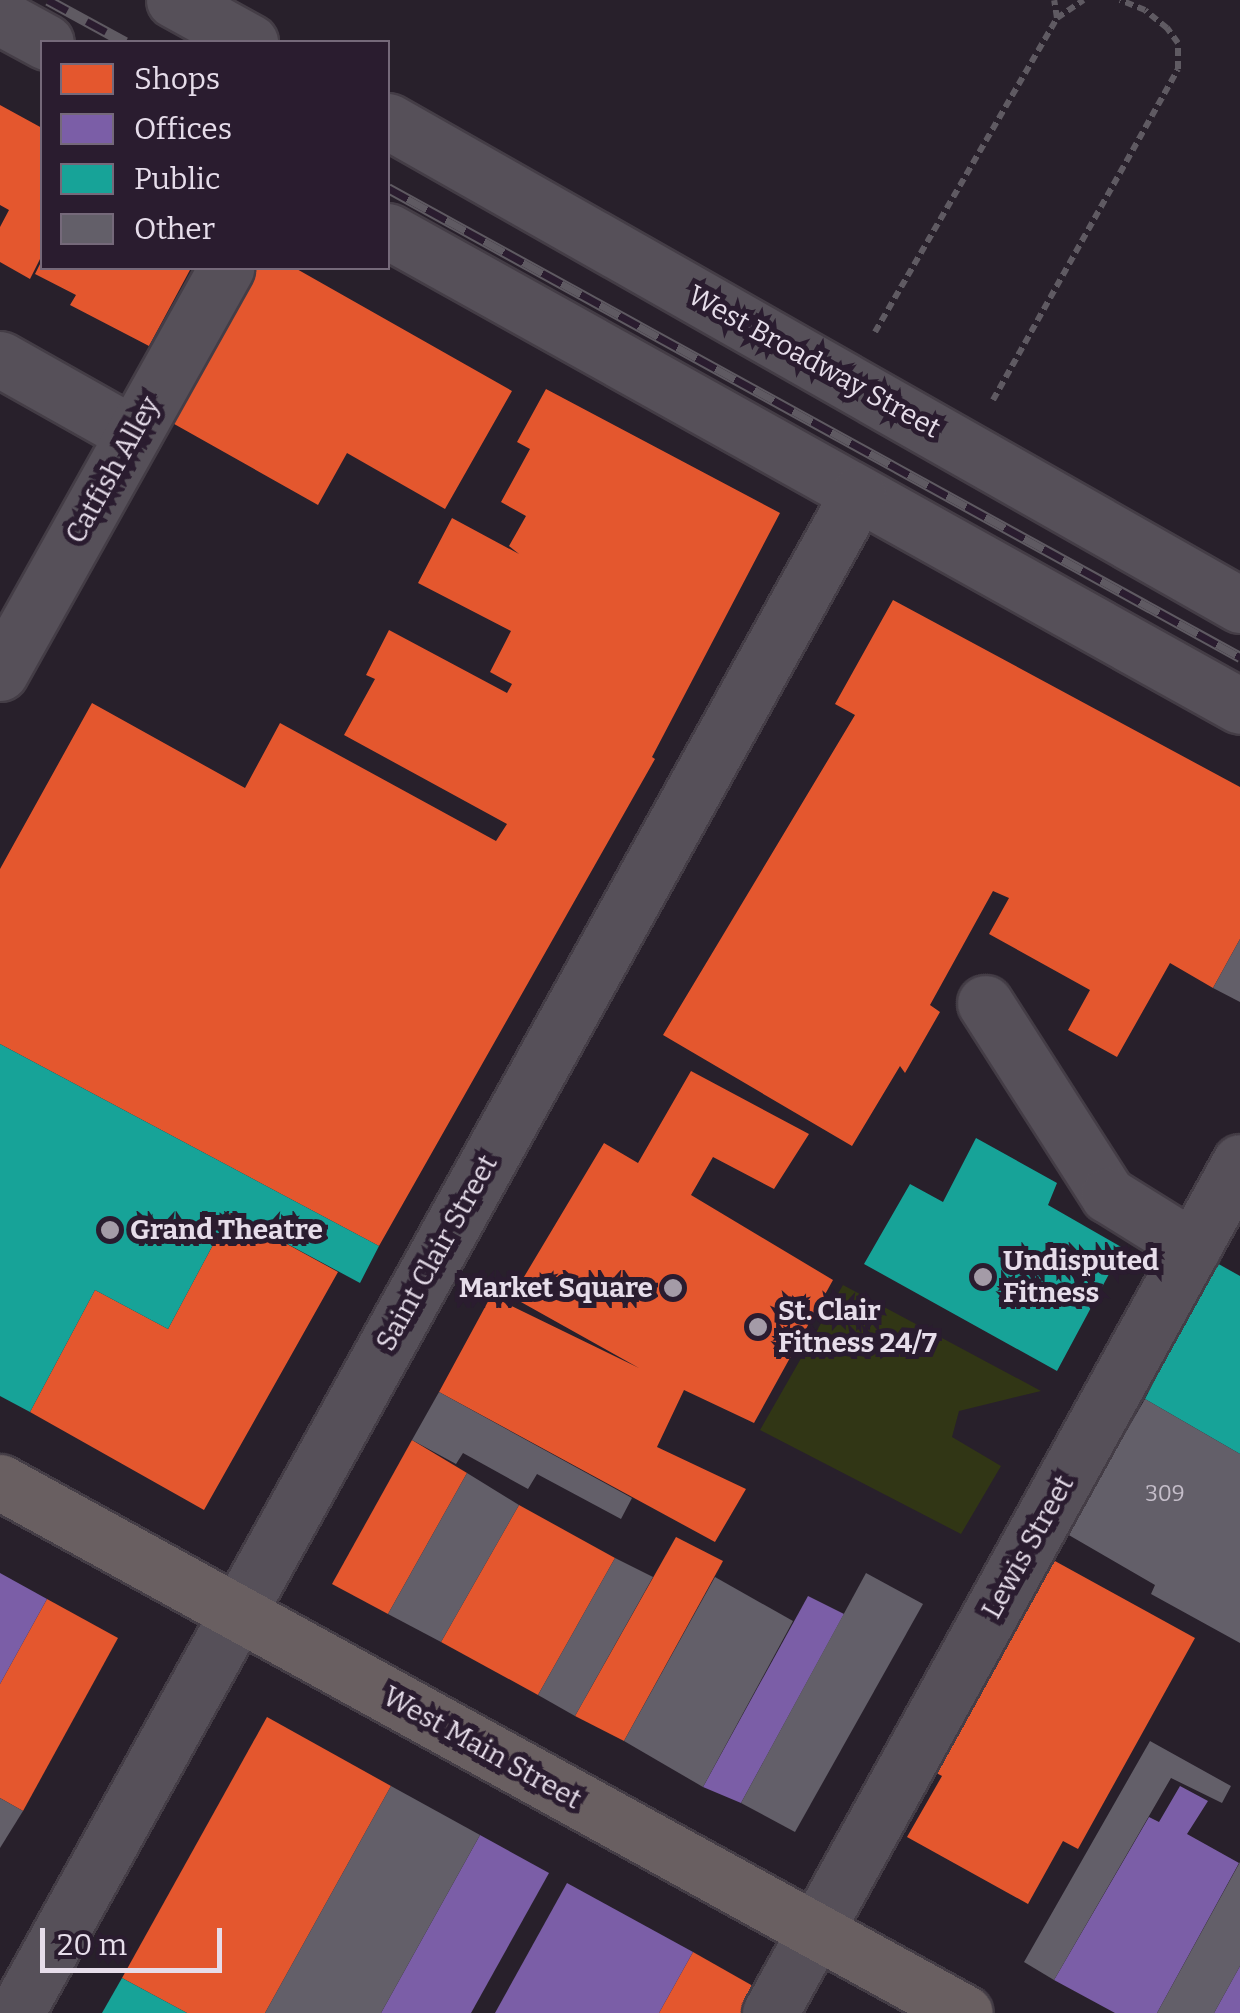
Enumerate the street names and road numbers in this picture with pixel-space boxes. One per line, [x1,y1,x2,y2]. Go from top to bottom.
street label: West Broadway Street [682,279,946,445]
street label: Catfish Alley [59,391,167,549]
street label: Saint Clair Street [369,1149,505,1357]
street label: Lewis Street [975,1470,1081,1624]
street label: West Main Street [377,1680,587,1816]

